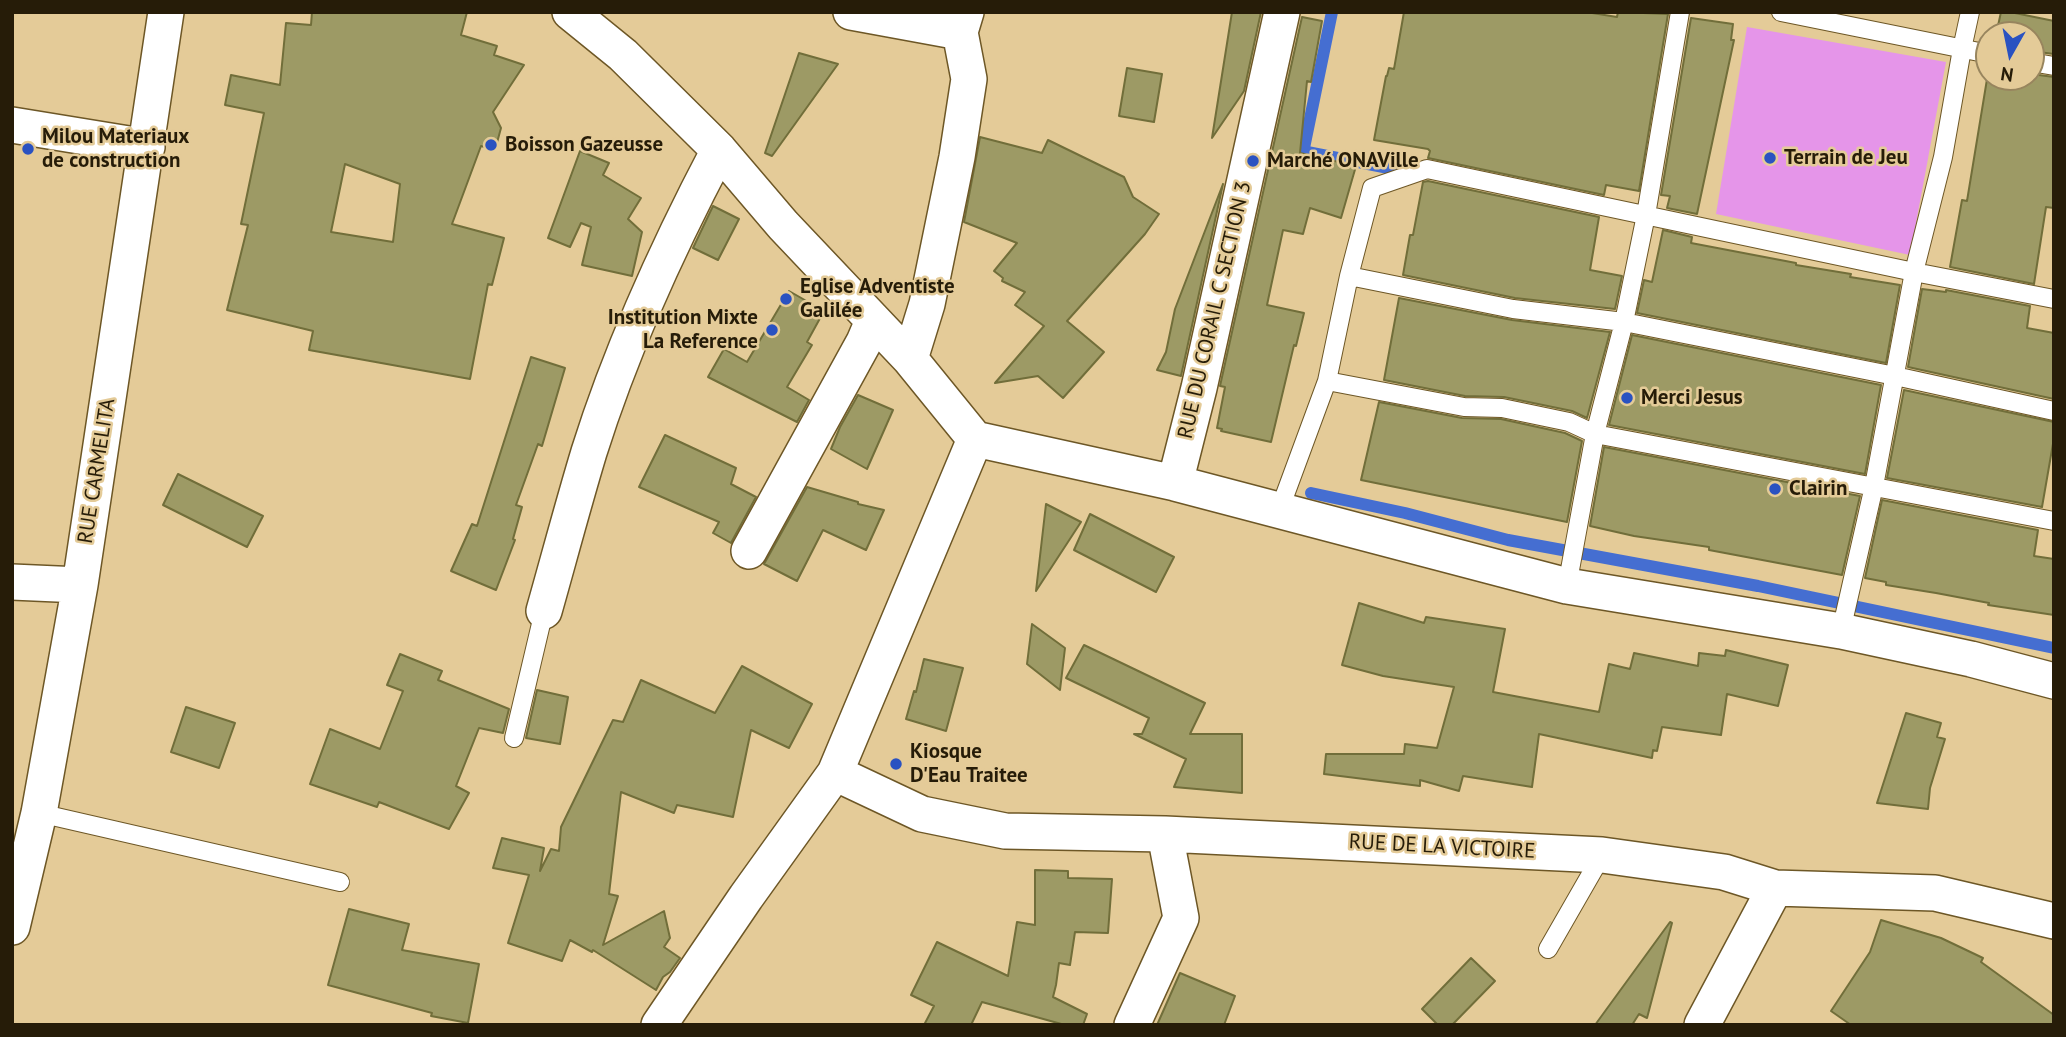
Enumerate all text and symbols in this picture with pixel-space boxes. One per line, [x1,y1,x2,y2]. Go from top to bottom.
north arrow [1975,21,2045,91]
text: N [1999,62,2015,88]
place label: Milou Materiaux de construction [42,124,189,174]
place label: Boisson Gazeusse [505,132,663,158]
marker: Boisson Gazeusse [483,137,499,153]
marker: Milou Materiaux de construction [20,141,36,157]
place label: Terrain de Jeu [1784,145,1908,171]
place label: Marché ONAVille [1267,148,1419,174]
marker: Terrain de Jeu [1762,150,1778,166]
marker: Marché ONAVille [1245,153,1261,169]
street label: RUE DU CORAIL C SECTION 3 [1173,179,1257,441]
place label: Eglise Adventiste Galilée [800,274,955,324]
marker: Eglise Adventiste Galilée [778,291,794,307]
place label: Institution Mixte La Reference [608,305,758,355]
marker: Institution Mixte La Reference [764,322,780,338]
place label: Merci Jesus [1641,385,1743,411]
marker: Merci Jesus [1619,390,1635,406]
street label: RUE CARMELITA [73,397,121,545]
place label: Clairin [1789,476,1847,502]
marker: Clairin [1767,481,1783,497]
place label: Kiosque D'Eau Traitee [910,739,1028,789]
marker: Kiosque D'Eau Traitee [888,756,904,772]
street label: RUE DE LA VICTOIRE [1348,830,1536,864]

